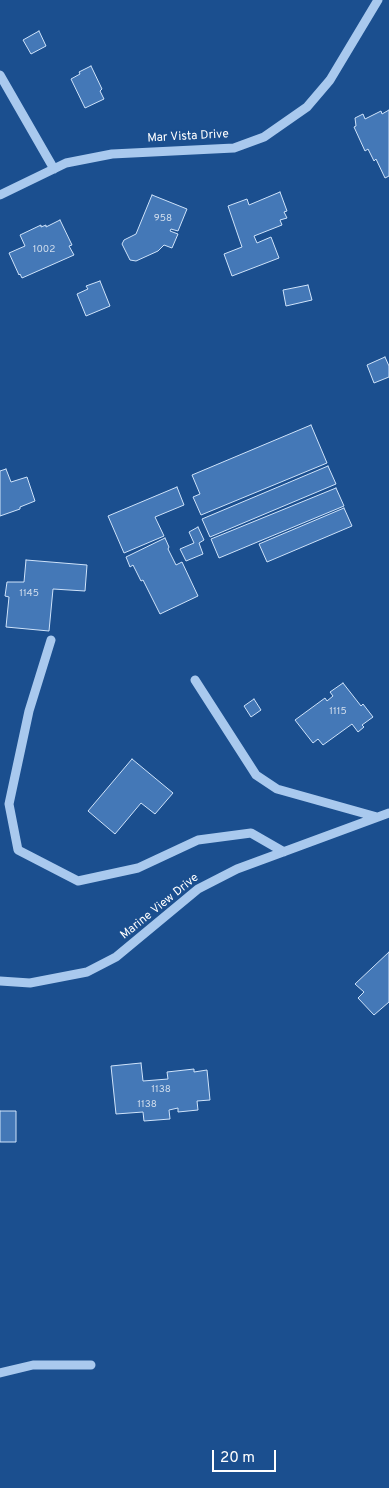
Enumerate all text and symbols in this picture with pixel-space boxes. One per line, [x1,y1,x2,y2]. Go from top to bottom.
street label: Mar Vista Drive [147,128,229,146]
house number: 958 [154,213,172,225]
house number: 1002 [33,244,55,256]
house number: 1145 [19,588,39,600]
house number: 1115 [329,706,347,718]
street label: Marine View Drive [118,871,202,943]
house number: 1138 [151,1084,171,1096]
house number: 1138 [137,1099,157,1111]
scale bar [214,1440,278,1472]
text: 20 m [220,1449,255,1468]

